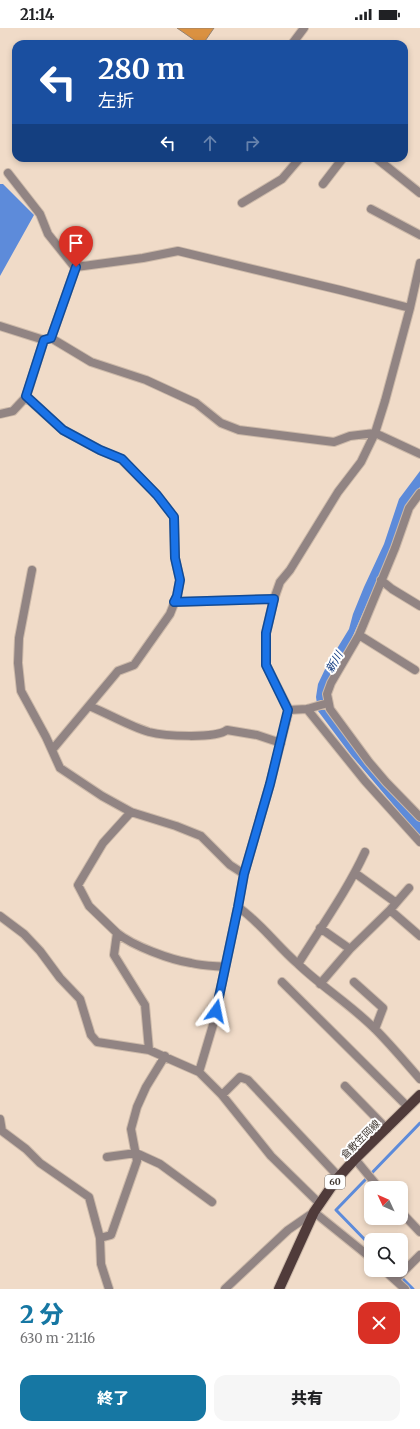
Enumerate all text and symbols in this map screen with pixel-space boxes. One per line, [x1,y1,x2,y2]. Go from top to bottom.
text: 21:14 [20,5,54,24]
text: 280 m [98,51,185,87]
icon: left [32,56,84,108]
text: 左折 [98,89,134,112]
icon: left [157,132,179,154]
icon: ahead [199,132,221,154]
icon: right [241,132,263,154]
pin [59,226,93,267]
icon: arrive [65,232,87,254]
water label: 新川 [322,648,346,675]
position arrow [195,990,237,1032]
street label: 倉敷笠岡線 [338,1117,383,1162]
road number: 60 [325,1175,345,1189]
north arrow [364,1181,408,1225]
map controls [364,1181,408,1277]
button: search [364,1233,408,1277]
text: 2 分 [20,1299,64,1330]
button: close [358,1302,400,1344]
text: 630 m · 21:16 [20,1330,95,1347]
button: 終了 [20,1375,206,1421]
button: 共有 [214,1375,400,1421]

